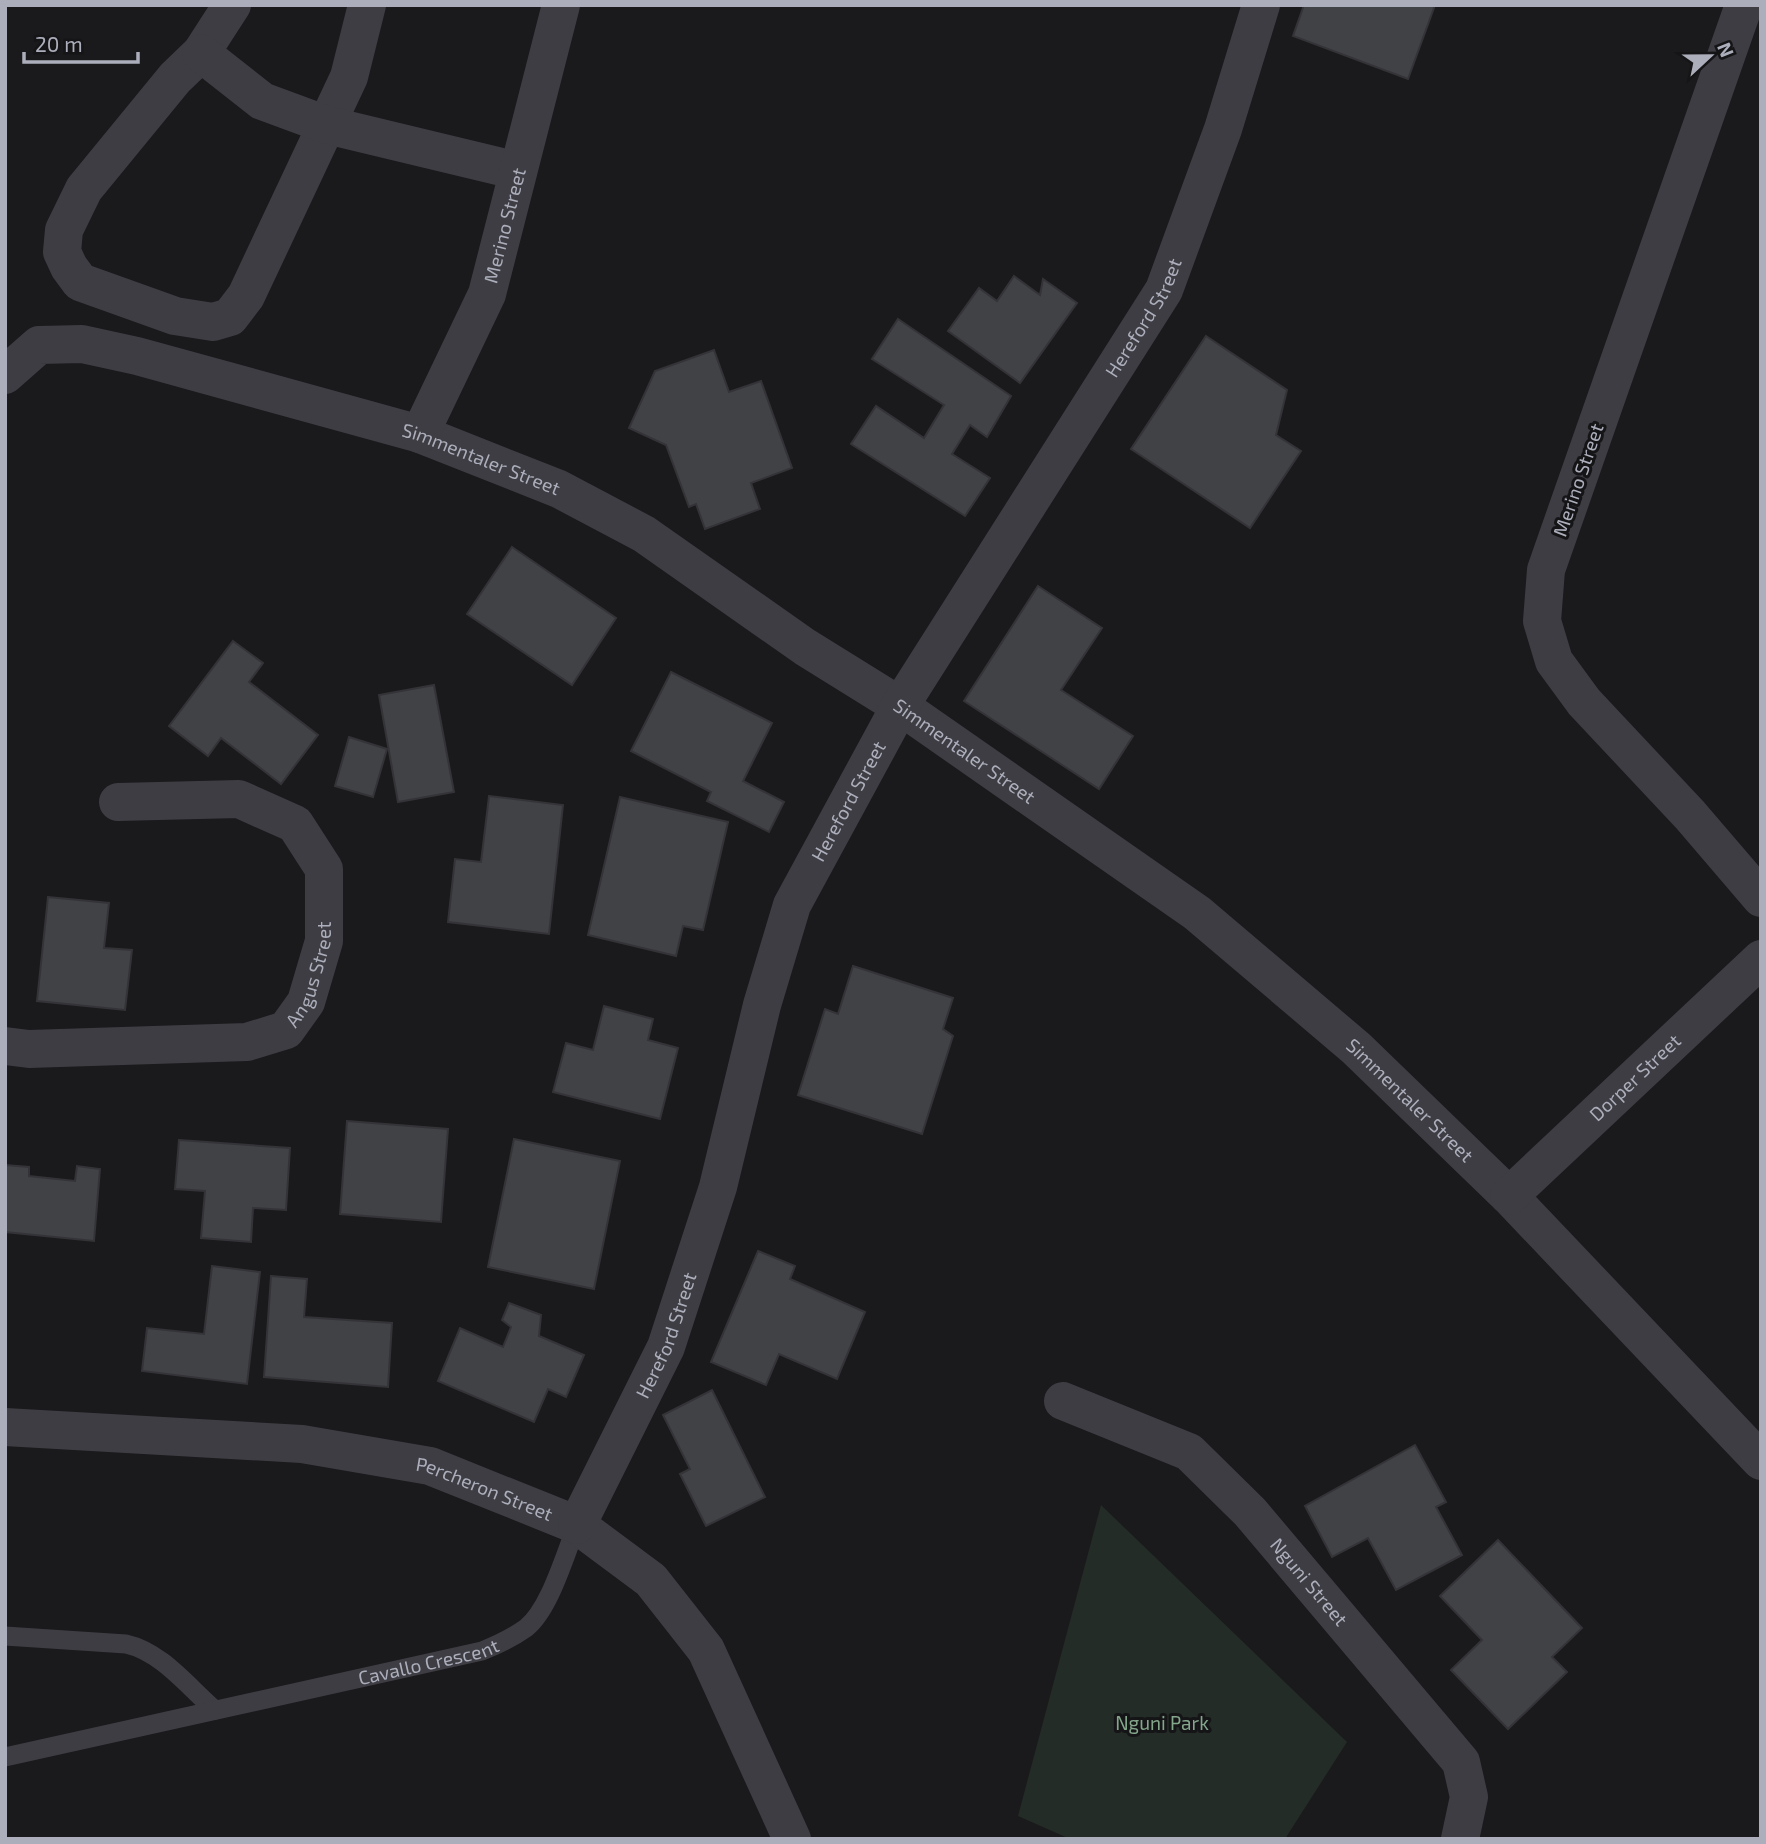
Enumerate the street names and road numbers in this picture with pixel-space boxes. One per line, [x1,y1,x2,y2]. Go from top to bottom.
street label: Merino Street [478,165,530,285]
street label: Hereford Street [1100,255,1186,381]
street label: Simmentaler Street [400,418,564,499]
street label: Merino Street [1547,420,1608,539]
street label: Simmentaler Street [889,693,1040,808]
street label: Hereford Street [806,737,890,865]
street label: Angus Street [280,922,335,1031]
street label: Dorper Street [1584,1029,1685,1125]
street label: Simmentaler Street [1342,1033,1479,1166]
street label: Hereford Street [630,1269,701,1402]
street label: Percheron Street [414,1452,556,1525]
street label: Nguni Street [1266,1533,1353,1630]
street label: Cavallo Crescent [356,1633,502,1689]

